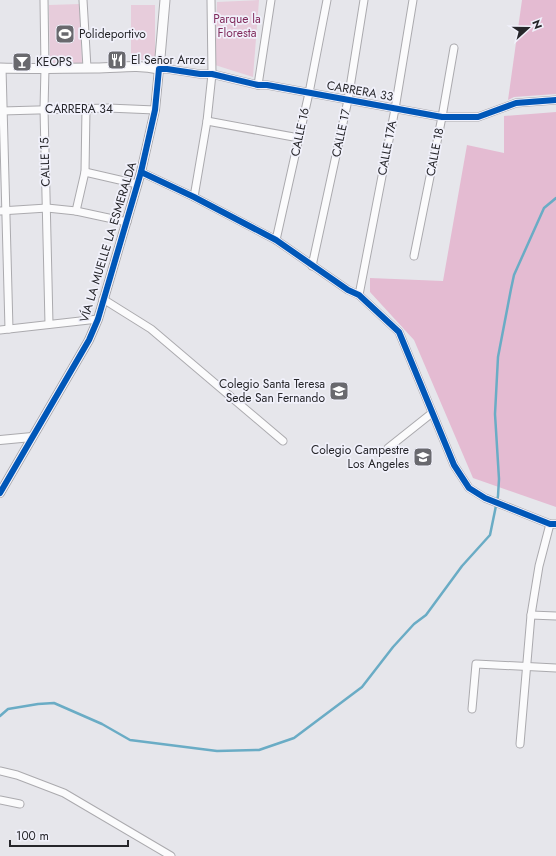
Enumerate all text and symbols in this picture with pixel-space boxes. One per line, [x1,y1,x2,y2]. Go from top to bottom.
north arrow [508,8,548,48]
park label: Parque la Floresta [213,10,261,42]
text: N [528,17,546,31]
sports icon: Polideportivo [54,23,76,45]
place label: Polideportivo [79,25,146,43]
restaurant icon: El Señor Arroz [106,49,128,71]
bar icon: KEOPS [11,51,33,73]
place label: El Señor Arroz [131,51,206,69]
place label: KEOPS [36,53,72,71]
street label: CARRERA 33 [325,76,395,106]
street label: CARRERA 34 [45,100,113,118]
street label: CALLE 16 [286,106,314,158]
street label: CALLE 17 [327,107,355,159]
street label: CALLE 17A [373,119,401,177]
street label: CALLE 18 [421,126,449,178]
street label: CALLE 15 [35,137,55,187]
street label: VÍA LA MUELLE LA ESMERALDA [75,159,141,324]
place label: Colegio Santa Teresa Sede San Fernando [219,375,325,407]
school or university icon: Colegio Santa Teresa Sede San Fernando [328,380,350,402]
place label: Colegio Campestre Los Angeles [311,441,409,473]
school or university icon: Colegio Campestre Los Angeles [412,446,434,468]
scale bar [10,822,128,848]
text: 100 m [16,827,49,845]

